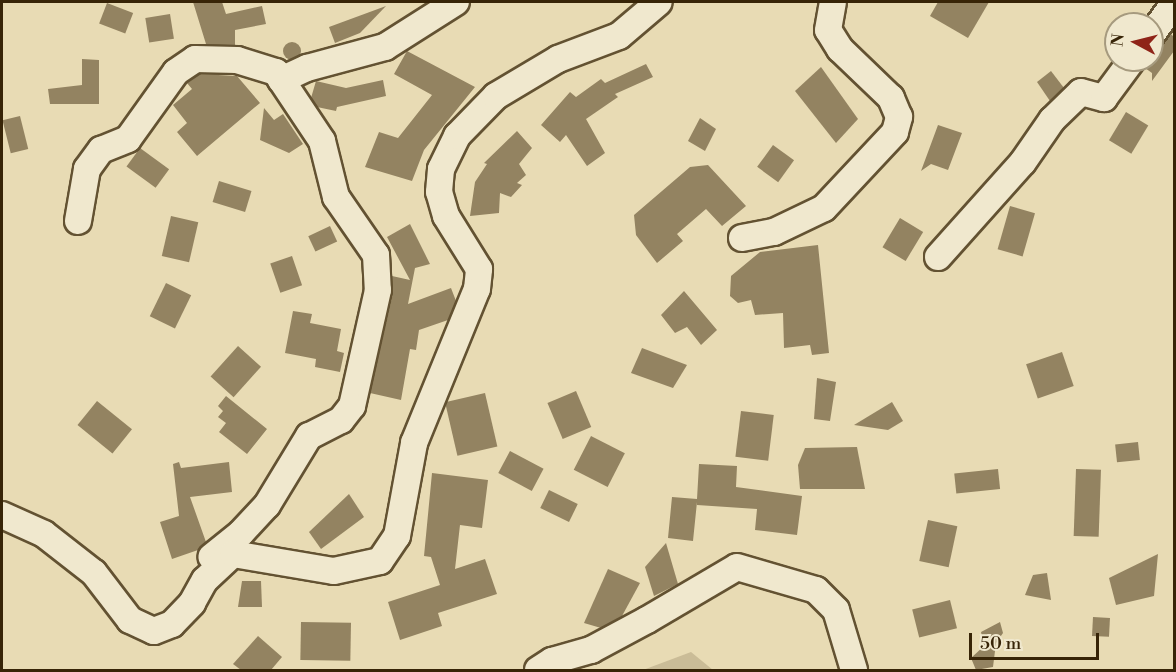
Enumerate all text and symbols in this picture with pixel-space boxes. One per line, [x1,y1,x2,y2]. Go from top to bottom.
north arrow [1104,12,1164,72]
text: N [1107,33,1129,48]
scale bar [972,621,1102,659]
text: 50 m [980,632,1021,655]

